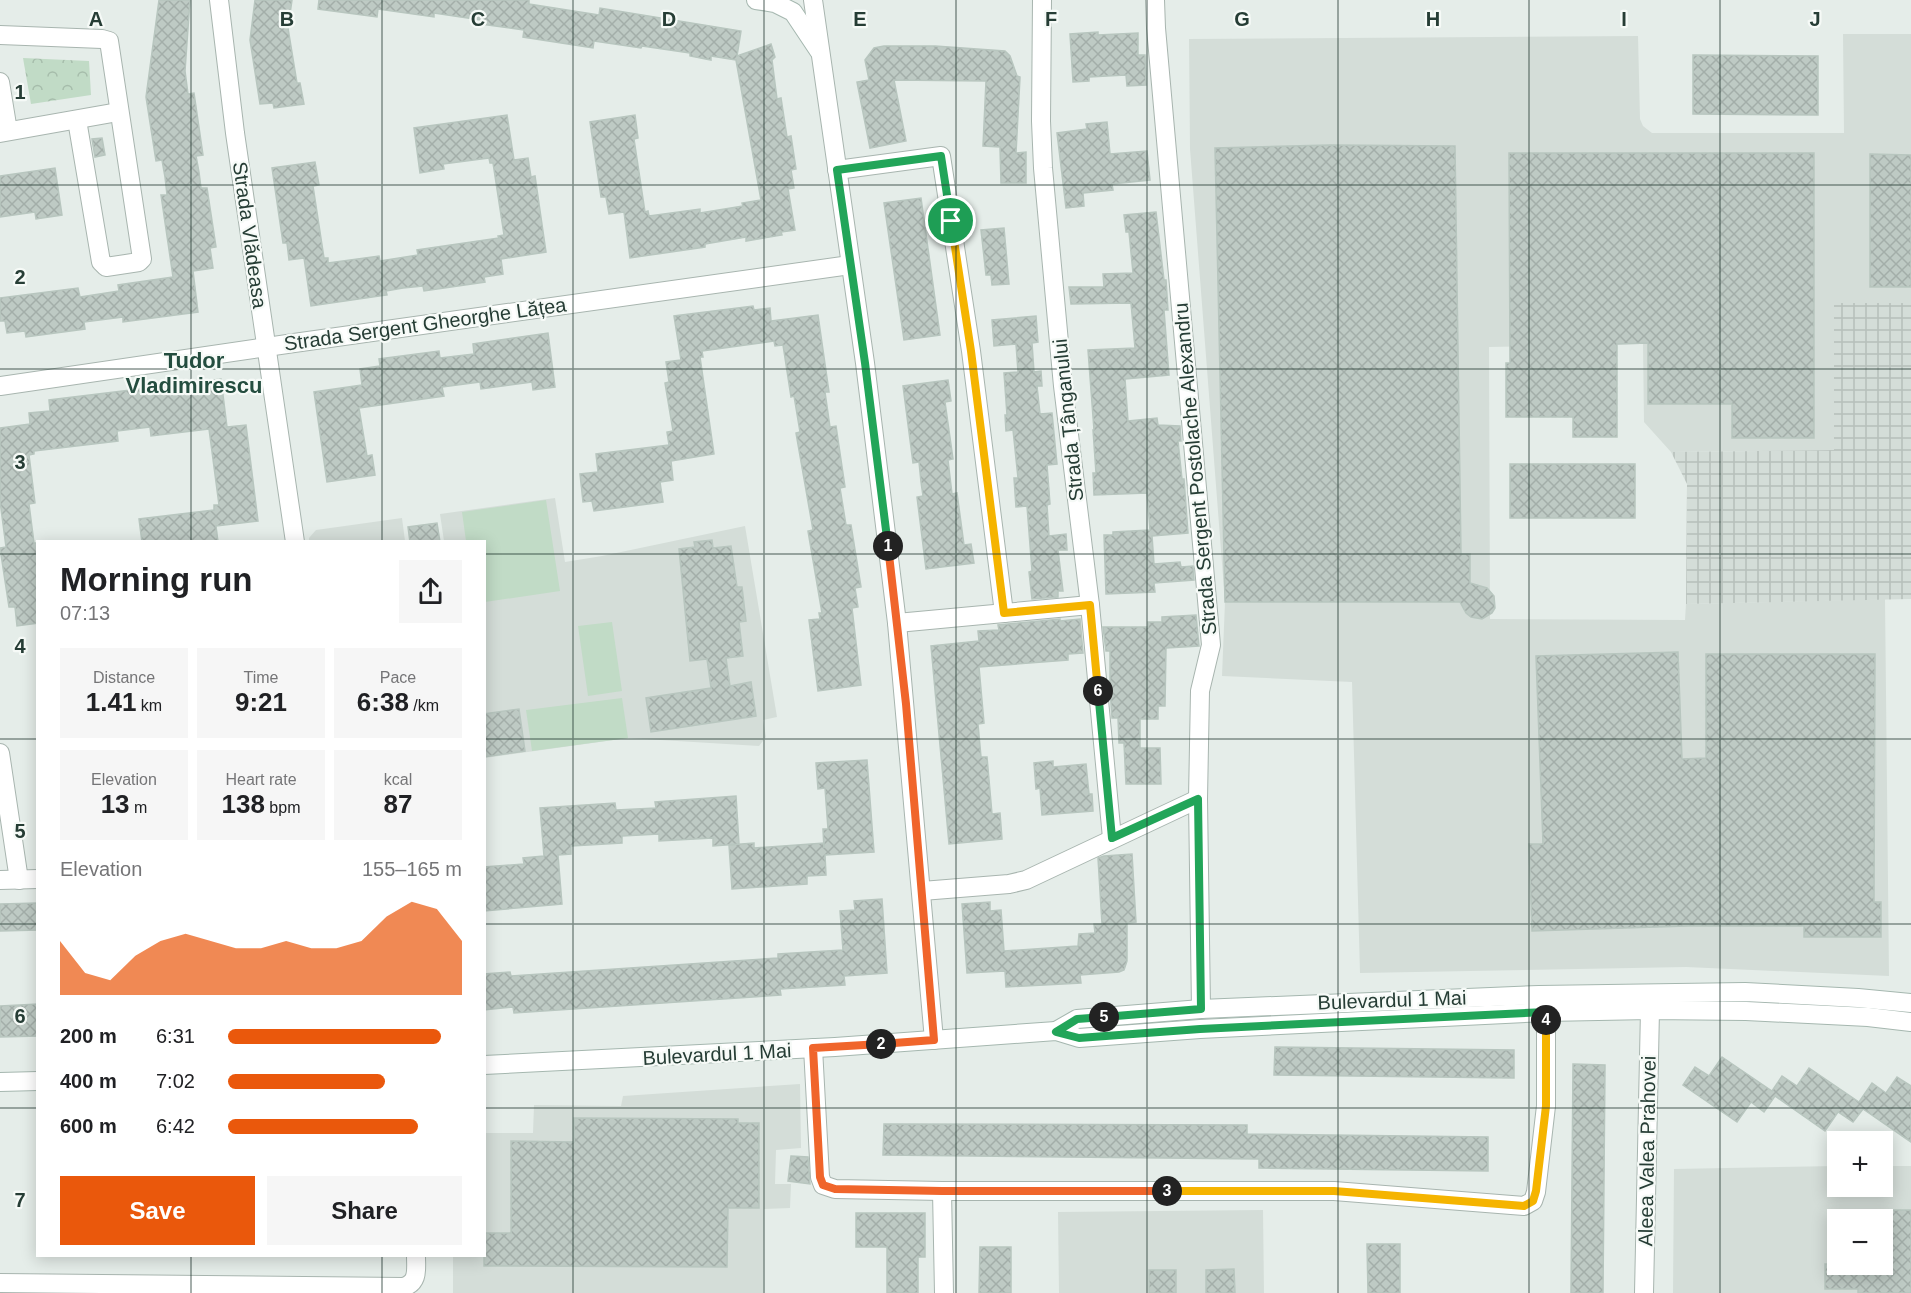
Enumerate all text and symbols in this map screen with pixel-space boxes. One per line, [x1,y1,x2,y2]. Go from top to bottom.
text: A [89,8,103,30]
text: B [280,8,294,30]
text: C [471,8,485,30]
text: D [662,8,676,30]
text: E [853,8,867,30]
text: F [1045,8,1057,30]
text: G [1234,8,1250,30]
text: H [1426,8,1440,30]
text: I [1621,8,1627,30]
text: J [1809,8,1821,30]
text: 1 [14,81,26,103]
street label: Strada Vlădeasa [229,160,271,311]
pin [925,195,976,246]
icon: arrive [934,204,967,237]
text: 2 [14,266,26,288]
street label: Strada Sergent Gheorghe Lățea [283,293,568,355]
street label: Strada Sergent Postolache Alexandru [1170,302,1220,636]
street label: Strada Țânganului [1049,338,1087,502]
district label: Tudor Vladimirescu [126,348,262,398]
text: 3 [14,451,26,473]
pin: 1 [873,531,903,561]
text: 1 [884,537,892,554]
button: share [399,560,462,623]
text: Morning run [60,561,252,598]
text: 07:13 [60,602,110,624]
text: 4 [14,635,26,657]
text: Distance [93,669,155,686]
text: Time [244,669,278,686]
text: Pace [380,669,416,686]
pin: 6 [1083,676,1113,706]
text: 6 [1094,682,1102,699]
text: 1.41 [86,687,136,717]
text: 9:21 [235,687,287,717]
text: 6:38 [357,687,409,717]
text: km [136,697,162,714]
text: /km [409,697,439,714]
text: Elevation [91,771,157,788]
text: Heart rate [225,771,297,788]
text: kcal [384,771,412,788]
text: 13 [101,789,130,819]
text: 138 [222,789,265,819]
text: 87 [384,789,412,819]
text: m [130,799,147,816]
text: bpm [265,799,300,816]
text: 5 [14,820,26,842]
text: Elevation [60,858,142,880]
text: 155–165 m [362,858,462,880]
street label: Bulevardul 1 Mai [1317,986,1467,1014]
pin: 5 [1089,1002,1119,1032]
text: 6 [14,1005,26,1027]
pin: 4 [1531,1005,1561,1035]
text: 5 [1100,1008,1108,1025]
text: 4 [1542,1011,1550,1028]
text: 200 m [60,1025,117,1047]
text: 6:31 [156,1025,195,1047]
pin: 2 [866,1029,896,1059]
text: 2 [877,1035,885,1052]
street label: Bulevardul 1 Mai [642,1039,792,1069]
street label: Aleea Valea Prahovei [1634,1055,1660,1247]
text: 400 m [60,1070,117,1092]
text: 7:02 [156,1070,195,1092]
text: 600 m [60,1115,117,1137]
text: 6:42 [156,1115,195,1137]
map controls [1827,1131,1893,1275]
button: + [1827,1131,1893,1197]
button: Save [60,1176,255,1245]
button: Share [267,1176,462,1245]
pin: 3 [1152,1176,1182,1206]
text: 3 [1163,1182,1171,1199]
text: 7 [14,1189,26,1211]
button: − [1827,1209,1893,1275]

